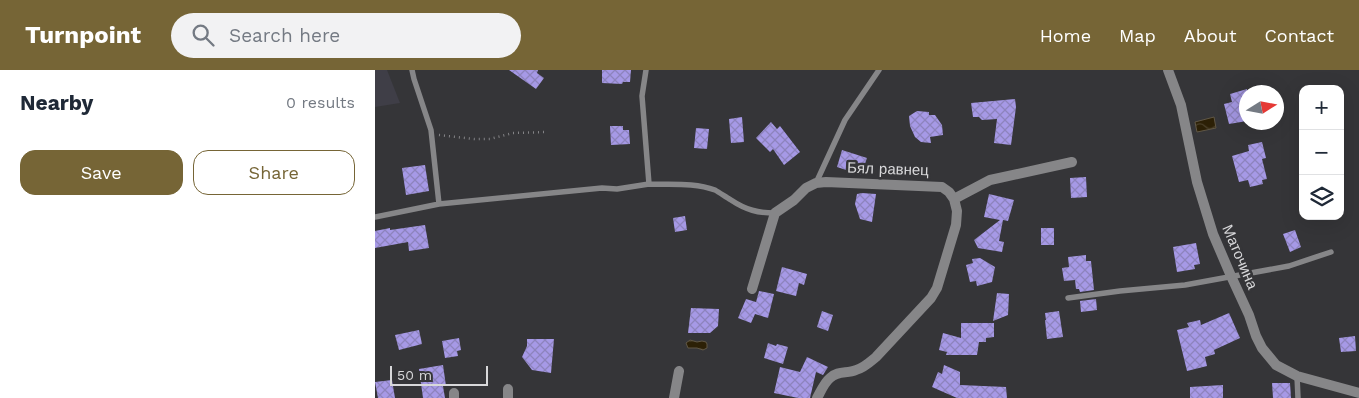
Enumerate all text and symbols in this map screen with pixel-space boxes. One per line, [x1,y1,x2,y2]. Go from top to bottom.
search box [171,13,521,58]
text: Turnpoint [25,21,141,49]
icon: search [189,21,217,49]
text: Search here [229,24,340,47]
text: Home [1040,25,1091,46]
text: Map [1119,25,1156,46]
text: About [1184,25,1236,46]
text: Contact [1264,25,1334,46]
north arrow [1239,85,1284,130]
map controls [1299,85,1344,220]
button: + [1299,85,1344,130]
text: Nearby [20,90,93,115]
text: 0 results [286,93,355,112]
button: − [1299,130,1344,175]
button: Save [20,150,183,195]
button: Share [193,150,355,195]
street label: Бял равнец [847,159,930,179]
button: layers [1299,175,1344,220]
street label: Маточина [1218,222,1262,293]
scale bar [390,363,487,386]
text: 50 m [397,367,432,383]

